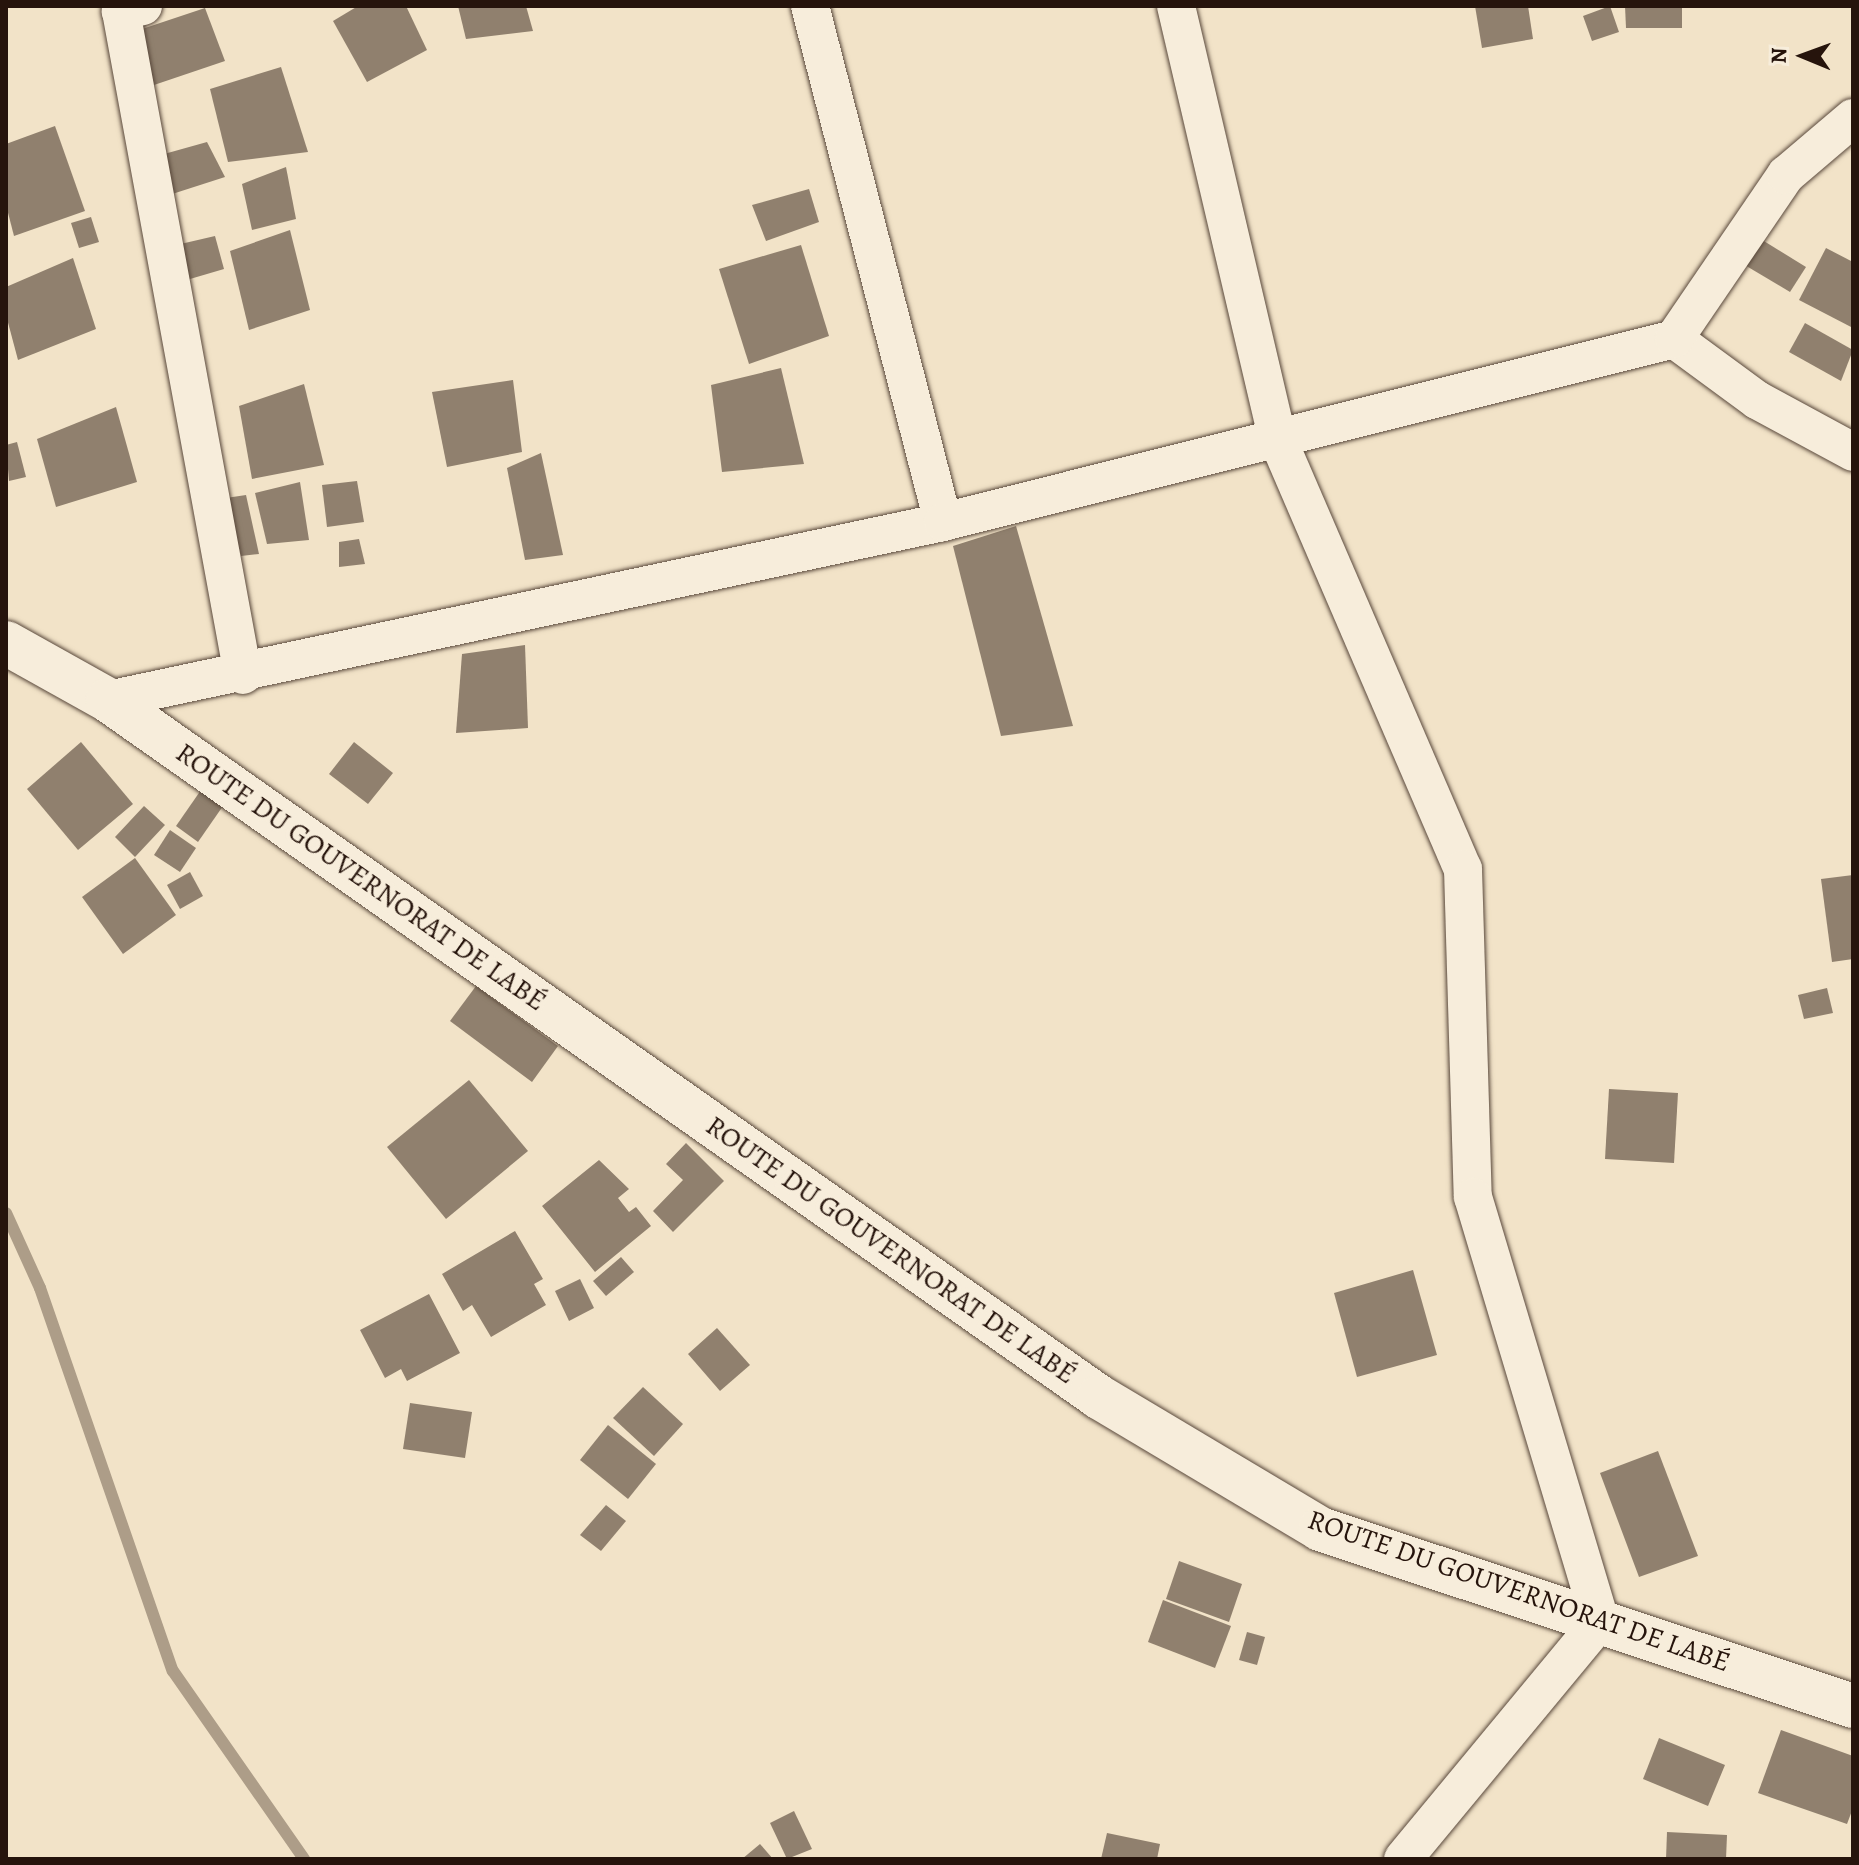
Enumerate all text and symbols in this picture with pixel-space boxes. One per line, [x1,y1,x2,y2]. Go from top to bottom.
north arrow [1763,16,1843,96]
text: N [1764,47,1794,64]
street label: ROUTE DU GOUVERNORAT DE LABÉ [169,736,553,1018]
street label: ROUTE DU GOUVERNORAT DE LABÉ [699,1109,1083,1391]
street label: ROUTE DU GOUVERNORAT DE LABÉ [1304,1503,1734,1679]

